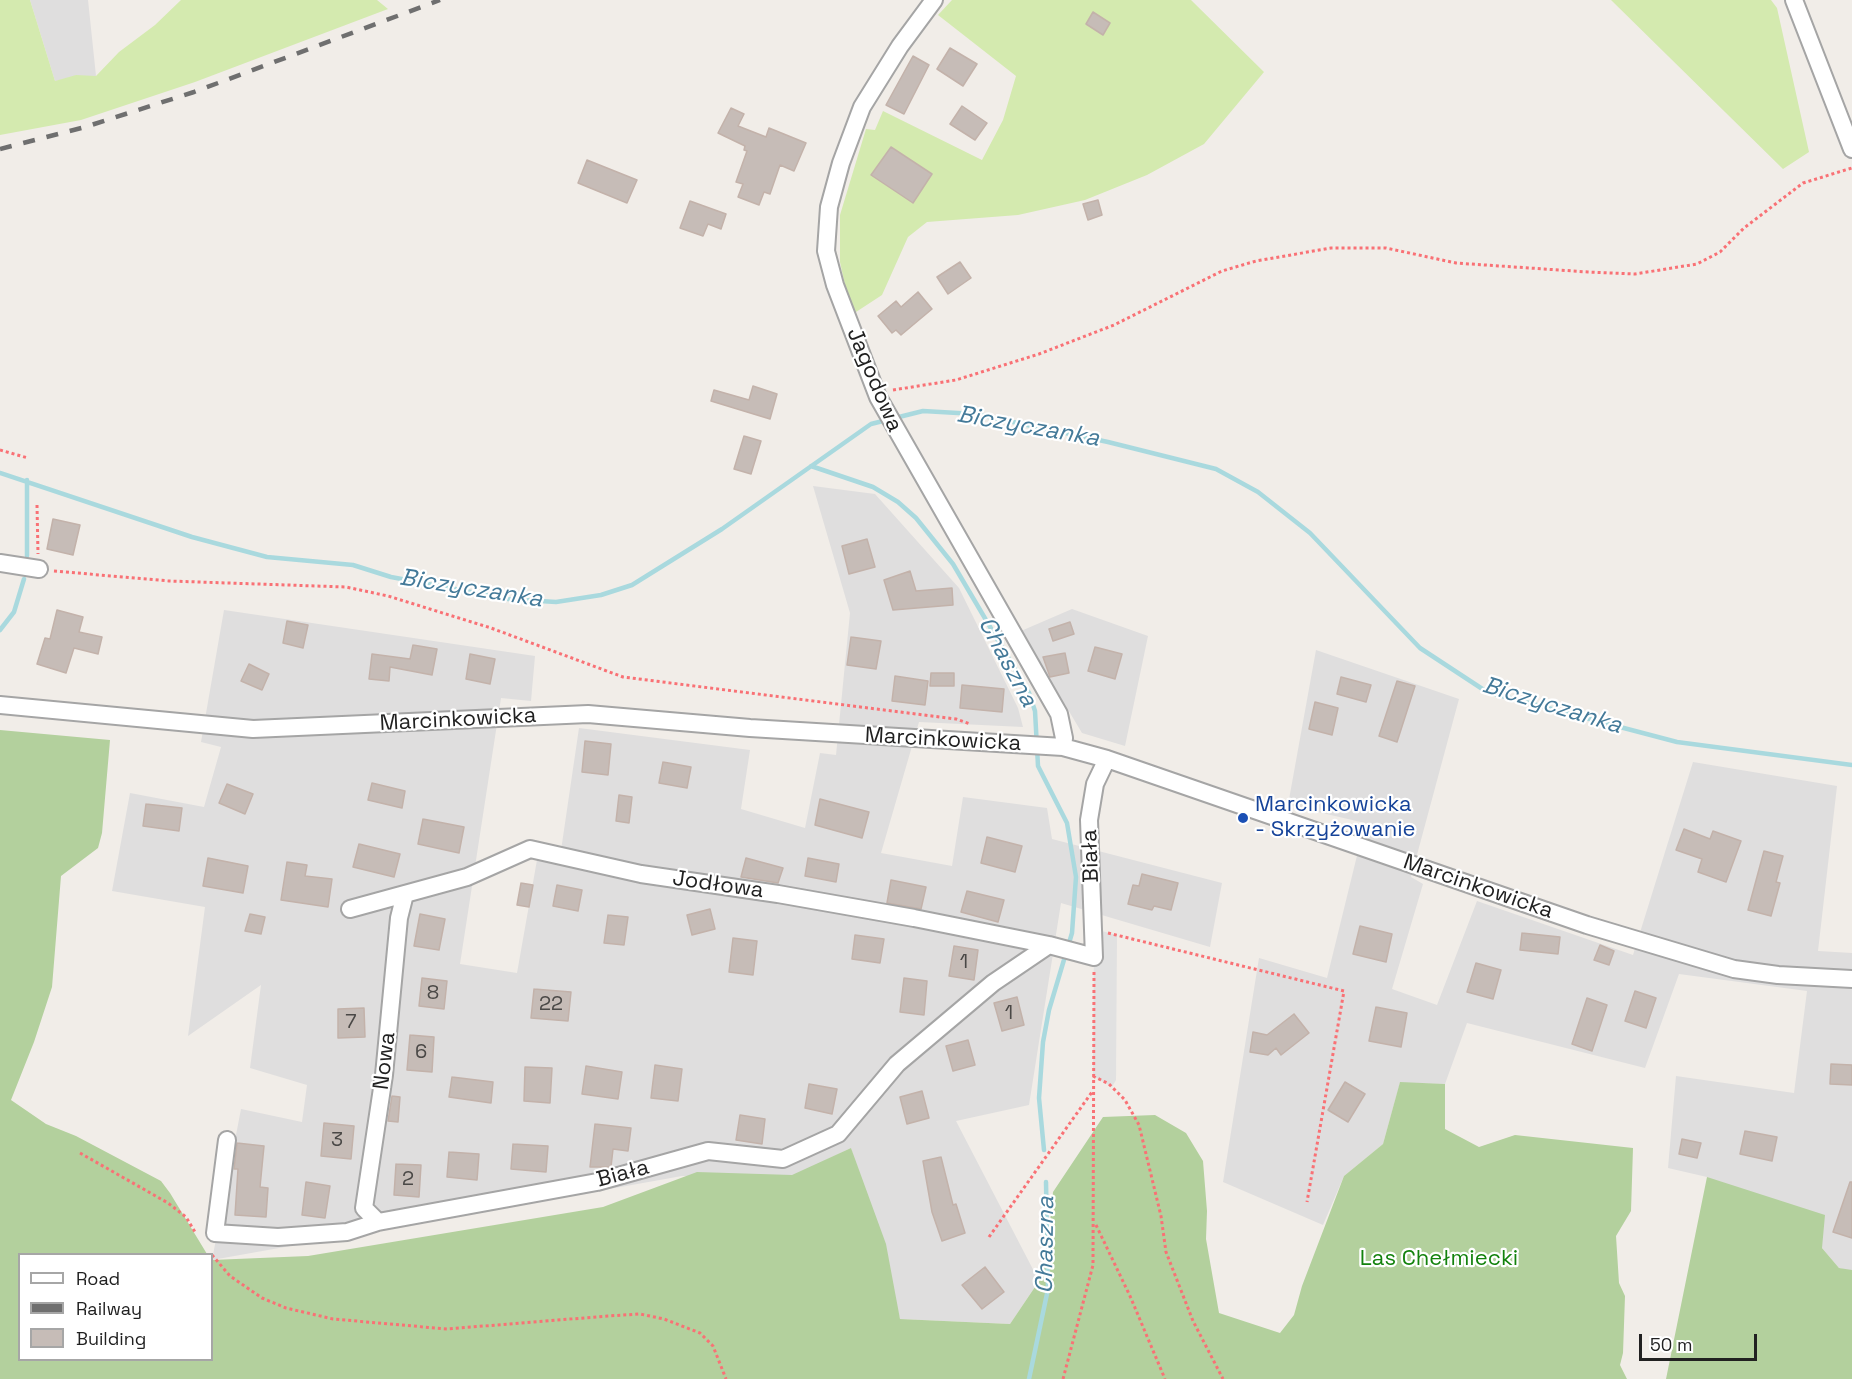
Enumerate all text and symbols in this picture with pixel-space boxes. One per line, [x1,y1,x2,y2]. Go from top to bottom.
street label: Jagodowa [840,324,908,436]
water label: Biczyczanka [955,400,1101,454]
water label: Biczyczanka [398,564,544,614]
water label: Chaszna [971,612,1043,712]
water label: Biczyczanka [1479,671,1625,741]
street label: Marcinkowicka [379,703,537,737]
street label: Marcinkowicka [864,723,1022,757]
place label: Marcinkowicka - Skrzyżowanie [1255,792,1416,843]
marker: Marcinkowicka - Skrzyżowanie [1236,811,1250,825]
street label: Biała [1077,829,1105,883]
street label: Marcinkowicka [1400,849,1556,925]
street label: Jodłowa [671,866,765,904]
house number: 1 [960,951,968,975]
house number: 8 [427,982,439,1006]
house number: 22 [539,993,563,1017]
house number: 1 [1005,1002,1013,1026]
house number: 7 [345,1011,357,1035]
street label: Nowa [368,1031,402,1091]
house number: 6 [415,1041,427,1065]
house number: 3 [331,1129,343,1153]
street label: Biała [594,1154,652,1194]
house number: 2 [402,1168,414,1192]
water label: Chaszna [1031,1196,1061,1294]
park label: Las Chełmiecki [1360,1246,1518,1272]
legend [18,1253,213,1361]
text: Road [76,1267,120,1290]
text: Railway [76,1297,142,1320]
scale bar [1642,1322,1760,1360]
text: Building [76,1327,146,1350]
text: 50 m [1650,1333,1692,1356]

